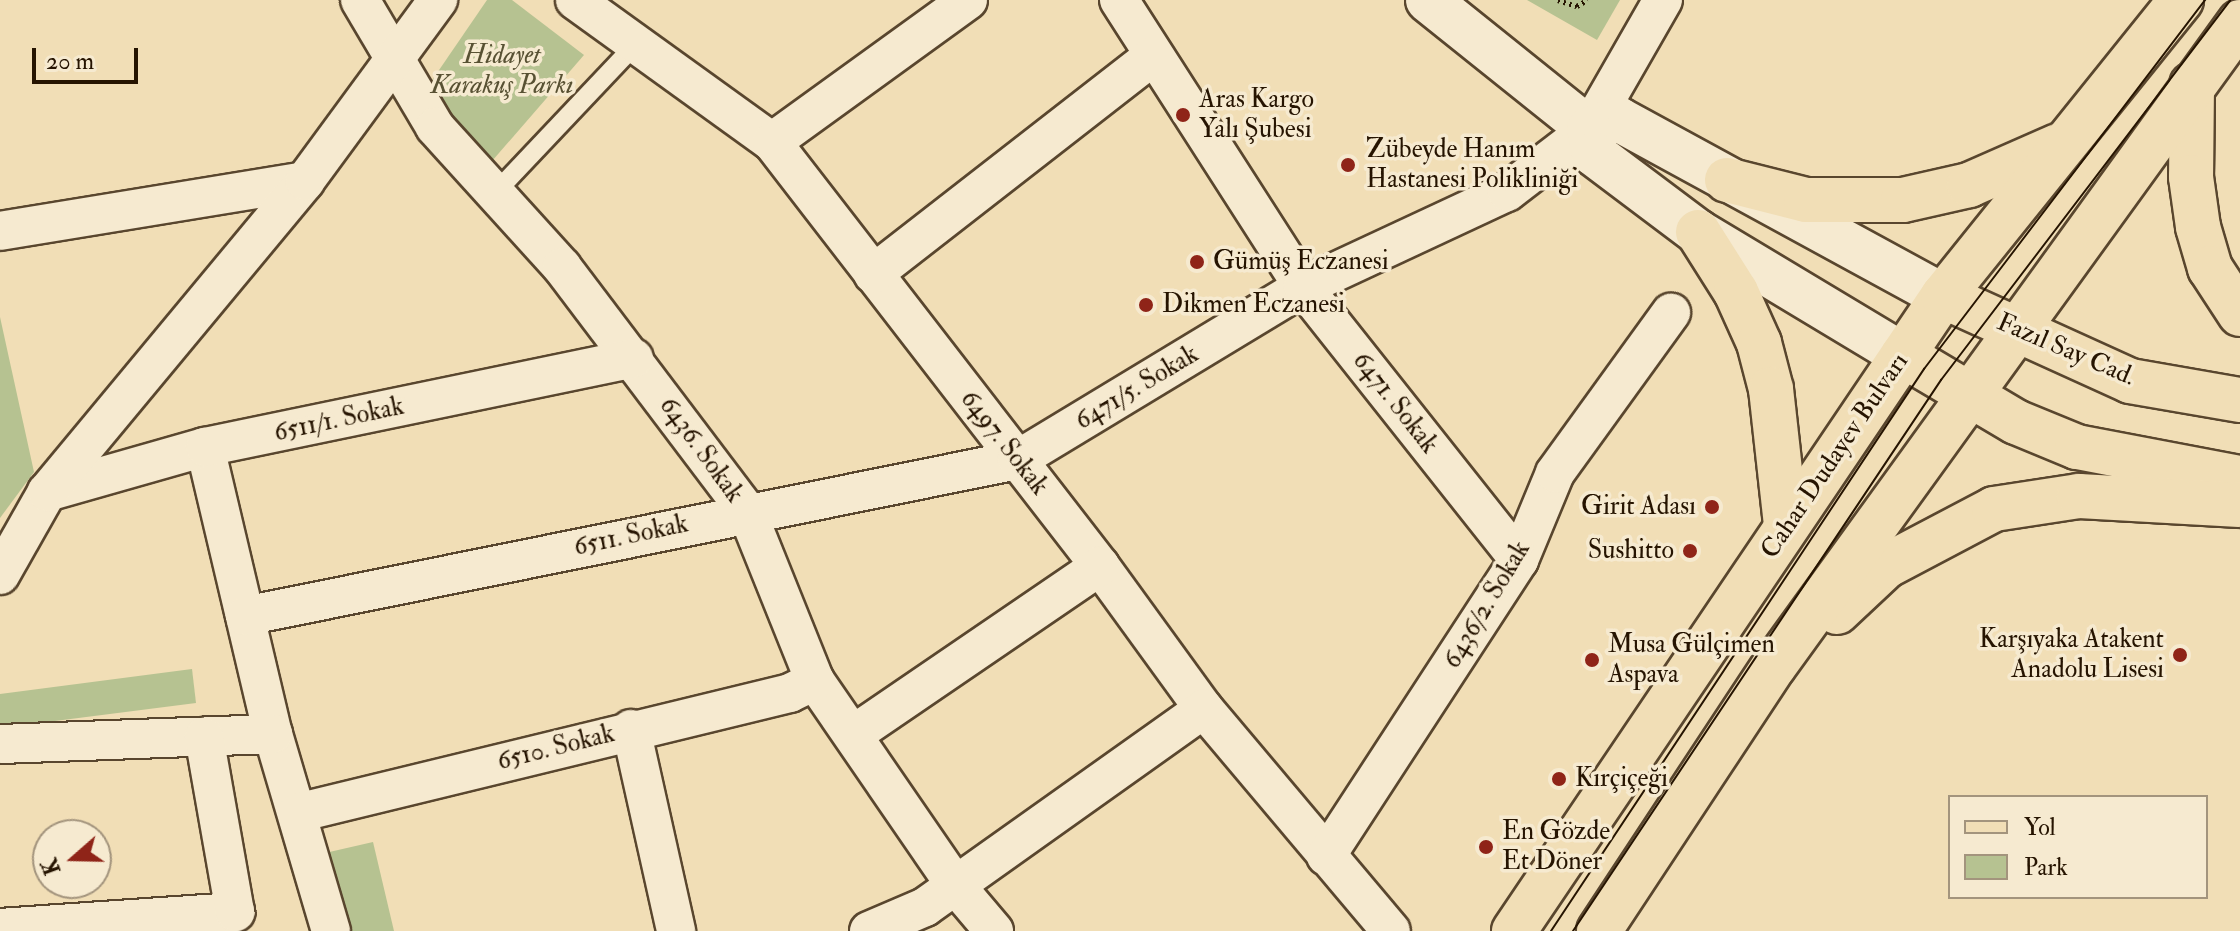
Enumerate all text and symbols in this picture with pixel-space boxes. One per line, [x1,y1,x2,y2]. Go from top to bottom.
scale bar [36,32,142,82]
park label: Hidayet Karakuş Parkı [431,40,573,102]
text: 20 m [46,46,94,77]
place label: Aras Kargo Yalı Şubesi [1199,84,1314,146]
marker: Aras Kargo Yalı Şubesi [1174,106,1192,124]
place label: Zübeyde Hanım Hastanesi Polikliniği [1366,134,1578,196]
marker: Zübeyde Hanım Hastanesi Polikliniği [1337,154,1359,176]
place label: Gümüş Eczanesi [1213,246,1389,278]
marker: Gümüş Eczanesi [1188,253,1206,271]
place label: Dikmen Eczanesi [1162,289,1345,321]
marker: Dikmen Eczanesi [1137,296,1155,314]
street label: Fazıl Say Cad. [1992,307,2140,393]
street label: 6471/5. Sokak [1070,339,1204,437]
street label: 6471. Sokak [1346,346,1444,460]
street label: Cahar Dudayev Bulvarı [1755,347,1915,565]
street label: 6497. Sokak [953,384,1055,502]
street label: 6511/1. Sokak [271,391,407,449]
street label: 6436. Sokak [652,391,750,509]
place label: Girit Adası [1581,491,1696,523]
marker: Girit Adası [1703,498,1721,516]
street label: 6511. Sokak [571,509,691,563]
place label: Sushitto [1588,535,1674,567]
street label: 6436/2. Sokak [1437,536,1537,674]
marker: Sushitto [1681,542,1699,560]
place label: Karşıyaka Atakent Anadolu Lisesi [1979,624,2164,686]
place label: Musa Gülçimen Aspava [1608,629,1775,690]
marker: Karşıyaka Atakent Anadolu Lisesi [2171,646,2189,664]
marker: Musa Gülçimen Aspava [1583,651,1601,669]
street label: 6510. Sokak [494,718,618,778]
place label: Kırçiçeği [1575,763,1668,795]
marker: Kırçiçeği [1550,770,1568,788]
legend [1948,795,2208,899]
text: Yol [2024,812,2056,843]
place label: En Gözde Et Döner [1502,816,1610,878]
north arrow [32,819,112,899]
marker: En Gözde Et Döner [1477,838,1495,856]
text: Park [2024,852,2068,883]
text: K [36,855,67,879]

